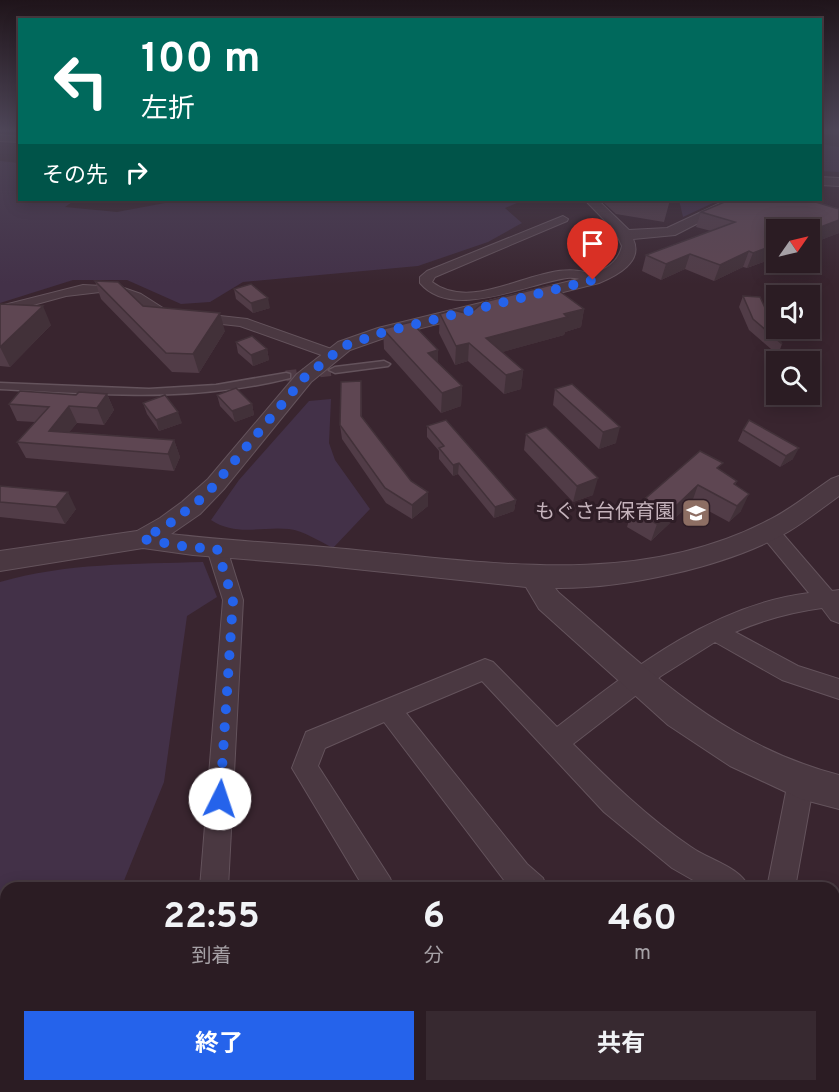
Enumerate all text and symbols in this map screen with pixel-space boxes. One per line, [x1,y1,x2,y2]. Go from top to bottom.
text: 100 m [141,34,260,87]
icon: left [42,42,120,120]
text: 左折 [141,93,195,127]
icon: right [120,156,153,189]
text: その先 [42,163,108,190]
pin [567,218,618,280]
north arrow [766,219,820,273]
map controls [766,219,820,405]
icon: arrive [576,227,609,260]
button: sound [766,285,820,339]
button: search [766,351,820,405]
school or university icon: もぐさ台保育園 [680,497,712,529]
place label: もぐさ台保育園 [535,500,675,526]
position arrow [188,767,252,831]
text: 22:55 [163,895,260,941]
text: 6 [423,895,445,941]
text: 460 [608,897,677,943]
text: m [634,941,651,967]
text: 到着 [191,944,231,970]
text: 分 [424,944,444,970]
button: 終了 [24,1011,414,1080]
button: 共有 [426,1011,816,1080]

